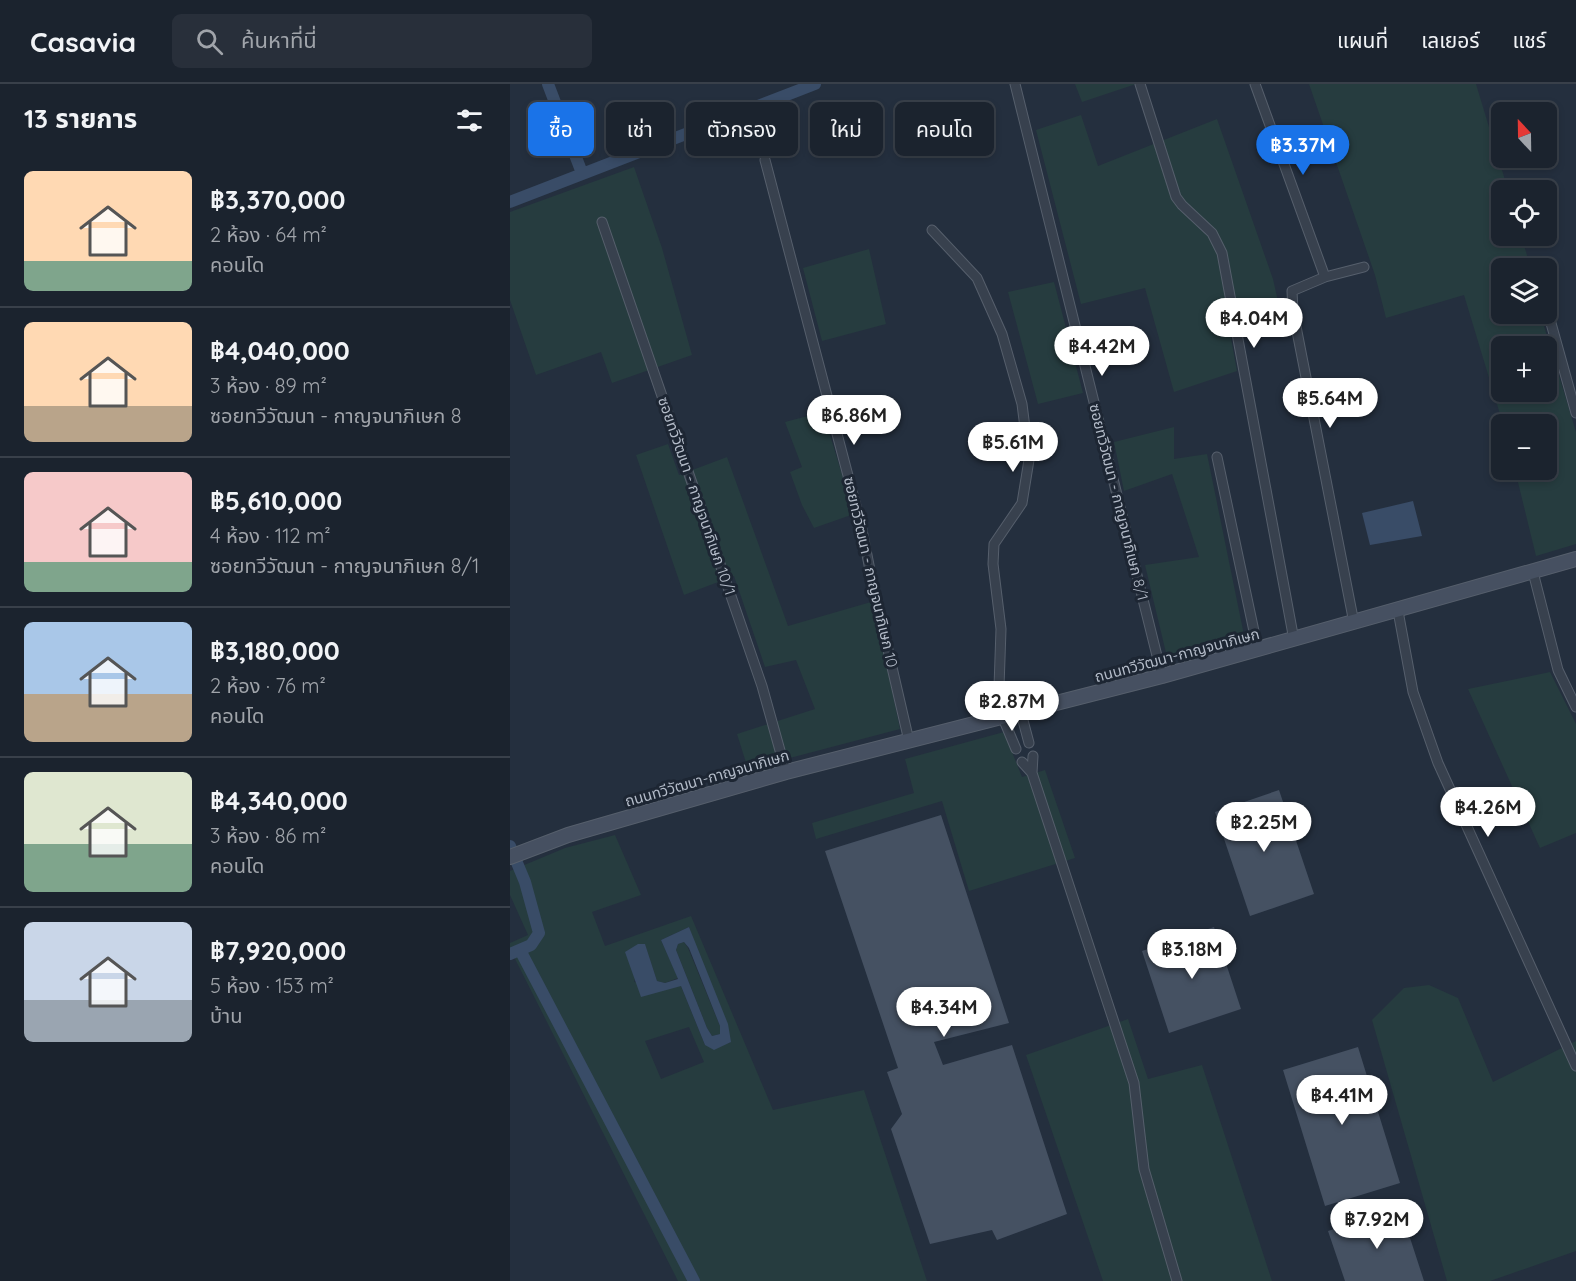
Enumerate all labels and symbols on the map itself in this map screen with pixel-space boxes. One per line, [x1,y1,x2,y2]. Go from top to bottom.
north arrow [1491,102,1557,168]
pin: ฿3.37M [1254,125,1352,176]
pin: ฿4.04M [1205,298,1303,349]
pin: ฿4.42M [1053,326,1151,377]
pin: ฿5.64M [1281,378,1379,429]
street label: ซอยทวีวัฒนา - กาญจนาภิเษก 10/1 [654,394,740,598]
pin: ฿6.86M [805,395,903,446]
street label: ซอยทวีวัฒนา - กาญจนาภิเษก 8/1 [1085,402,1153,602]
pin: ฿5.61M [964,422,1062,473]
street label: ซอยทวีวัฒนา - กาญจนาภิเษก 10 [840,475,902,669]
street label: ถนนทวีวัฒนา-กาญจนาภิเษก [1092,624,1262,686]
pin: ฿2.87M [963,681,1061,732]
street label: ถนนทวีวัฒนา-กาญจนาภิเษก [623,745,791,811]
pin: ฿4.26M [1439,787,1537,838]
pin: ฿2.25M [1215,802,1313,853]
pin: ฿3.18M [1143,929,1241,980]
pin: ฿4.34M [895,987,993,1038]
pin: ฿4.41M [1293,1075,1391,1126]
pin: ฿7.92M [1328,1199,1426,1250]

